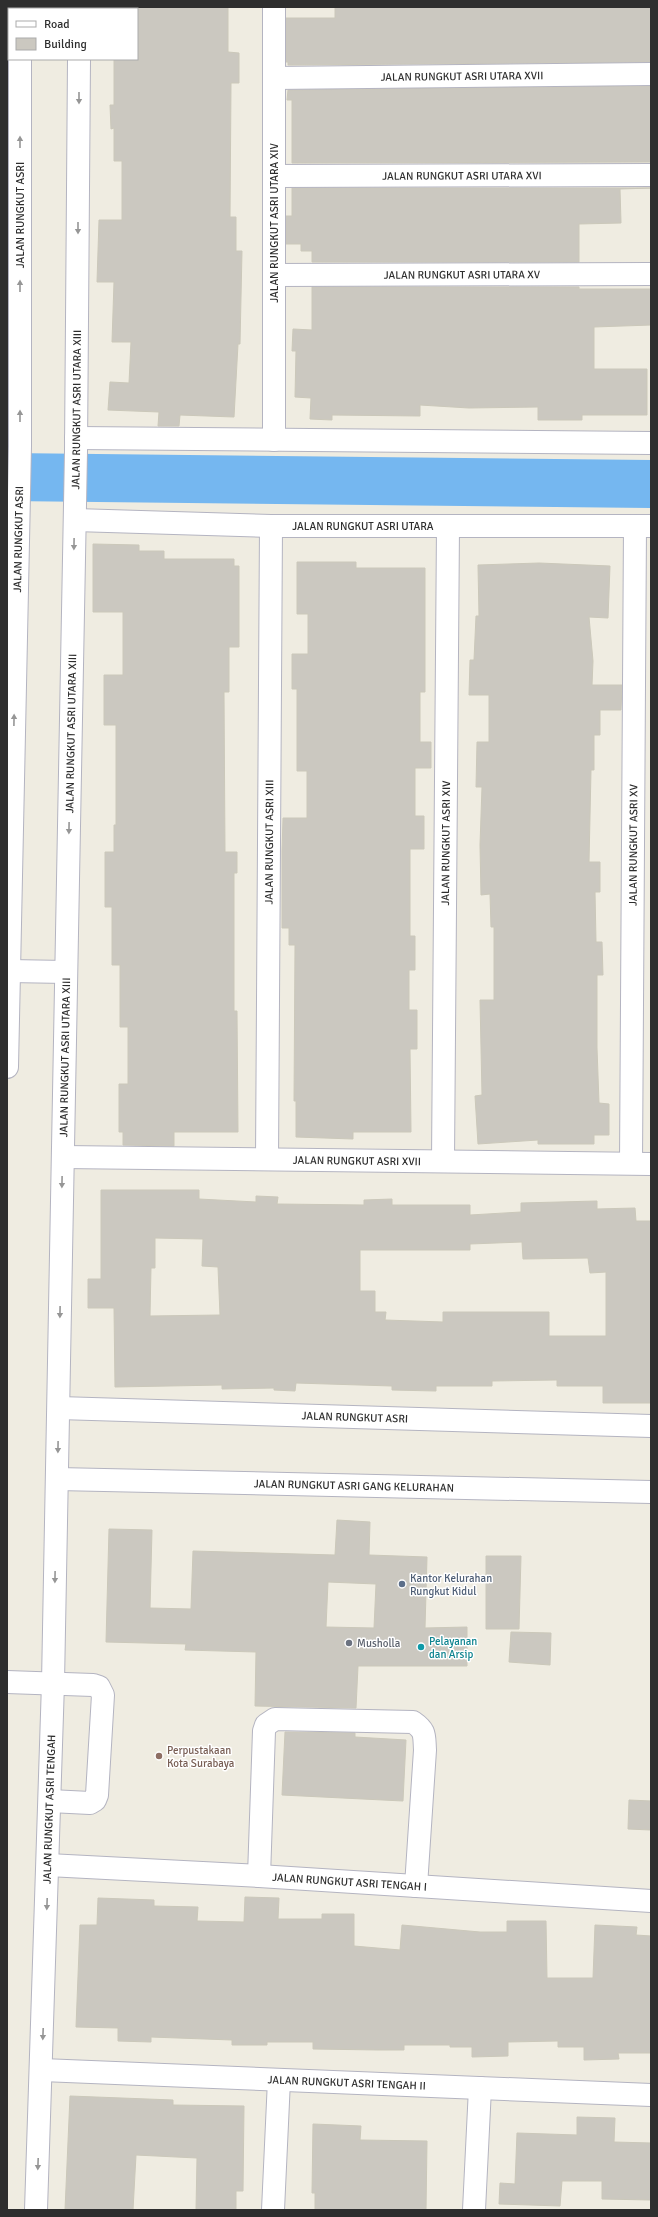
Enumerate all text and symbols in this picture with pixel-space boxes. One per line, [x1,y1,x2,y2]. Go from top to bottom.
legend [8,8,138,60]
text: Road [44,17,70,32]
text: Building [44,37,87,52]
street label: JALAN RUNGKUT ASRI UTARA XVII [381,69,543,84]
one-way arrow [76,92,82,105]
one-way arrow [17,135,23,148]
street label: JALAN RUNGKUT ASRI UTARA XIV [268,143,281,303]
street label: JALAN RUNGKUT ASRI [14,162,27,268]
street label: JALAN RUNGKUT ASRI UTARA XVI [382,169,542,183]
one-way arrow [75,222,81,235]
street label: JALAN RUNGKUT ASRI UTARA XV [384,268,541,282]
one-way arrow [17,279,23,292]
street label: JALAN RUNGKUT ASRI UTARA XIII [69,330,84,489]
one-way arrow [17,409,23,422]
street label: JALAN RUNGKUT ASRI [11,486,26,593]
street label: JALAN RUNGKUT ASRI UTARA [292,520,434,533]
one-way arrow [71,538,77,551]
street label: JALAN RUNGKUT ASRI UTARA XIII [63,653,79,813]
one-way arrow [11,713,17,726]
street label: JALAN RUNGKUT ASRI XIII [263,779,276,905]
street label: JALAN RUNGKUT ASRI XIV [439,780,453,906]
street label: JALAN RUNGKUT ASRI XV [627,783,640,906]
one-way arrow [66,822,72,835]
street label: JALAN RUNGKUT ASRI UTARA XIII [57,977,73,1137]
street label: JALAN RUNGKUT ASRI XVII [293,1154,421,1168]
one-way arrow [59,1176,66,1188]
one-way arrow [57,1306,63,1319]
street label: JALAN RUNGKUT ASRI [301,1409,408,1426]
one-way arrow [55,1441,61,1454]
street label: JALAN RUNGKUT ASRI GANG KELURAHAN [254,1477,454,1495]
one-way arrow [52,1571,58,1584]
place label: Kantor Kelurahan Rungkut Kidul [410,1572,492,1598]
marker: Kantor Kelurahan Rungkut Kidul [397,1579,407,1589]
place label: Pelayanan dan Arsip [429,1635,477,1661]
place label: Musholla [357,1637,401,1650]
marker: Musholla [344,1638,354,1648]
marker: Pelayanan dan Arsip [416,1642,426,1652]
street label: JALAN RUNGKUT ASRI TENGAH [41,1734,58,1884]
place label: Perpustakaan Kota Surabaya [167,1744,235,1770]
marker: Perpustakaan Kota Surabaya [154,1751,164,1761]
street label: JALAN RUNGKUT ASRI TENGAH I [272,1871,427,1894]
one-way arrow [44,1898,50,1911]
one-way arrow [40,2028,46,2041]
street label: JALAN RUNGKUT ASRI TENGAH II [267,2073,426,2093]
one-way arrow [35,2158,41,2171]

